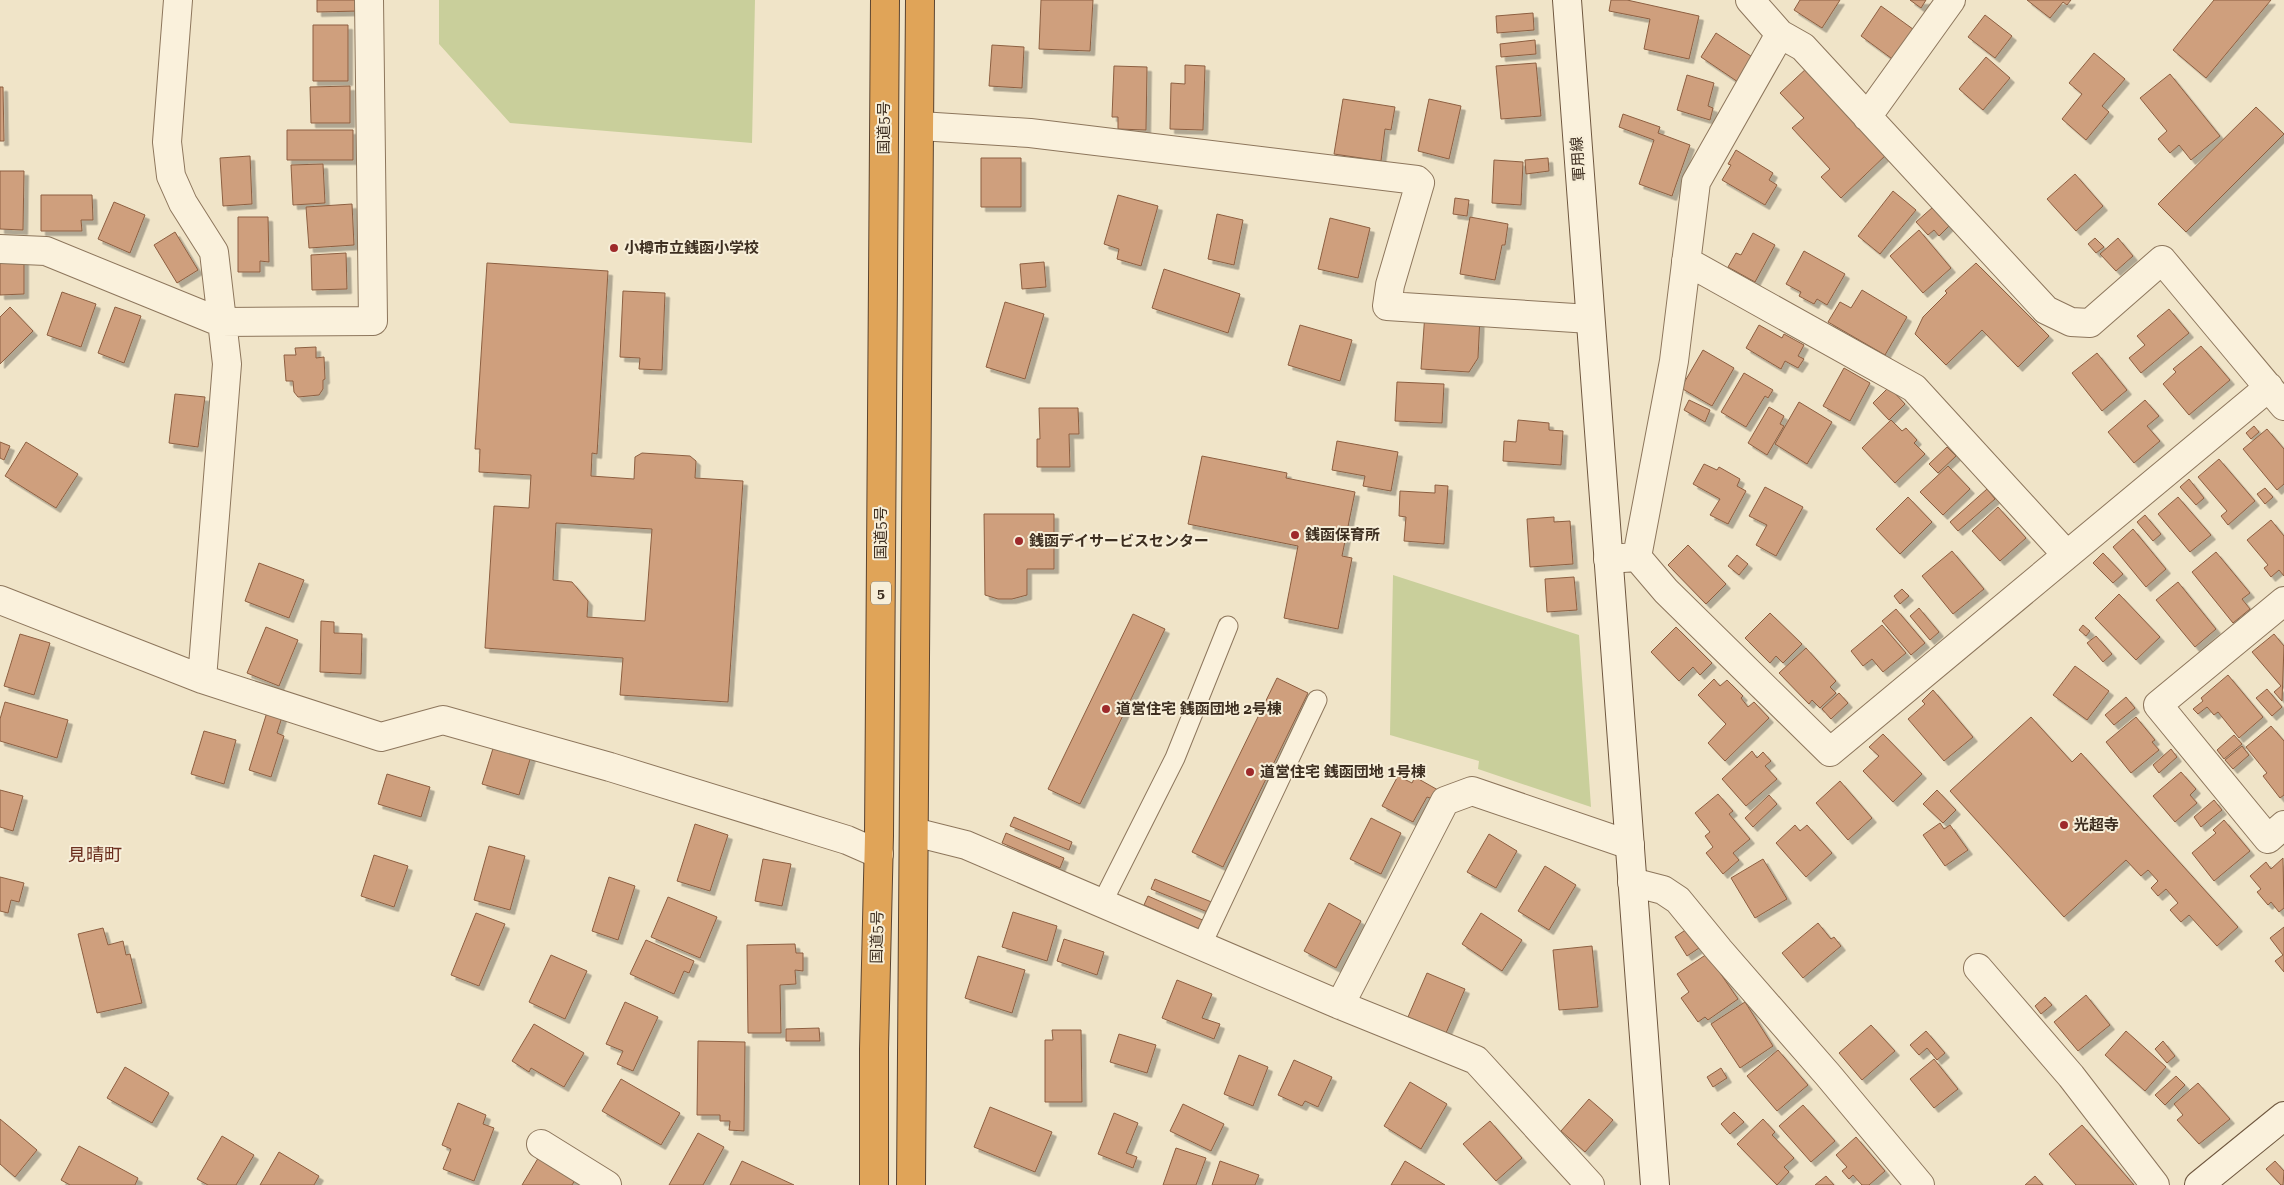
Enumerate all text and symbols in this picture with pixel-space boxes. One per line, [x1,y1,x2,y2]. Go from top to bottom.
street label: 国道5号 [875,101,893,155]
street label: 軍用線 [1567,136,1589,182]
place label: 小樽市立銭函小学校 [624,239,759,257]
marker: 小樽市立銭函小学校 [608,242,620,254]
street label: 国道5号 [872,506,890,560]
place label: 銭函保育所 [1305,526,1380,544]
marker: 銭函保育所 [1289,529,1301,541]
place label: 銭函デイサービスセンター [1029,532,1209,550]
marker: 銭函デイサービスセンター [1013,535,1025,547]
road number: 5 [871,582,891,604]
place label: 道営住宅 銭函団地 2号棟 [1116,700,1282,718]
marker: 道営住宅 銭函団地 2号棟 [1100,703,1112,715]
place label: 道営住宅 銭函団地 1号棟 [1260,763,1426,781]
marker: 道営住宅 銭函団地 1号棟 [1244,766,1256,778]
place label: 光超寺 [2074,816,2119,834]
marker: 光超寺 [2058,819,2070,831]
district label: 見晴町 [68,844,122,865]
street label: 国道5号 [868,910,886,964]

